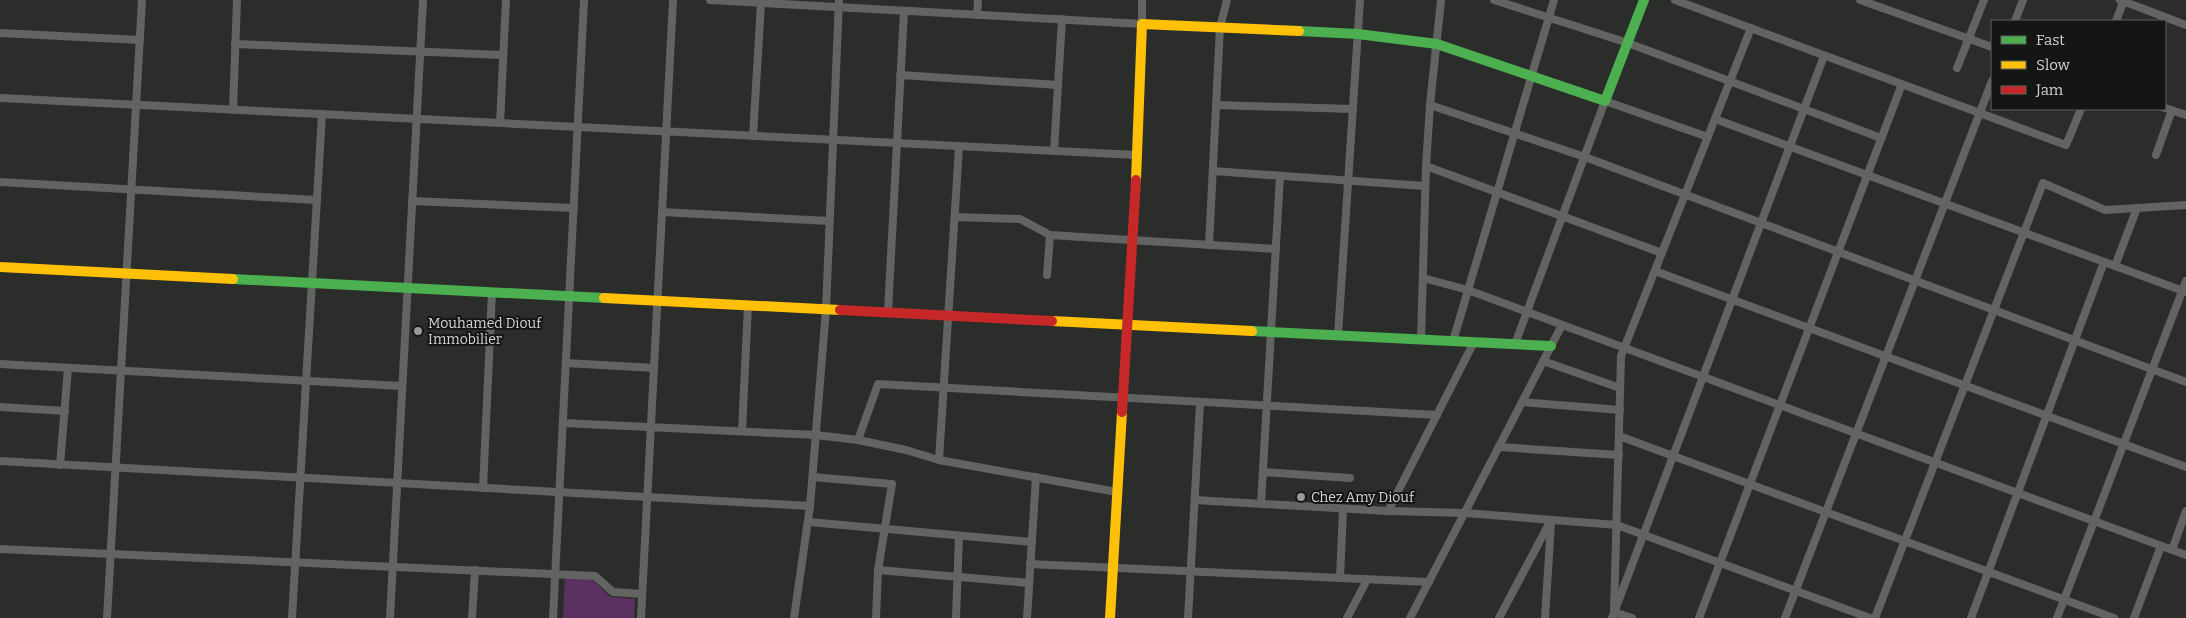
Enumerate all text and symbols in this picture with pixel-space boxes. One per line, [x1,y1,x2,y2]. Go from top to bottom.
legend [1991,20,2166,110]
text: Fast [2036,31,2065,49]
text: Slow [2036,56,2071,74]
text: Jam [2035,81,2064,99]
place label: Mouhamed Diouf Immobilier [428,315,542,348]
marker: Mouhamed Diouf Immobilier [412,325,424,337]
place label: Chez Amy Diouf [1311,489,1415,506]
marker: Chez Amy Diouf [1295,491,1307,503]

